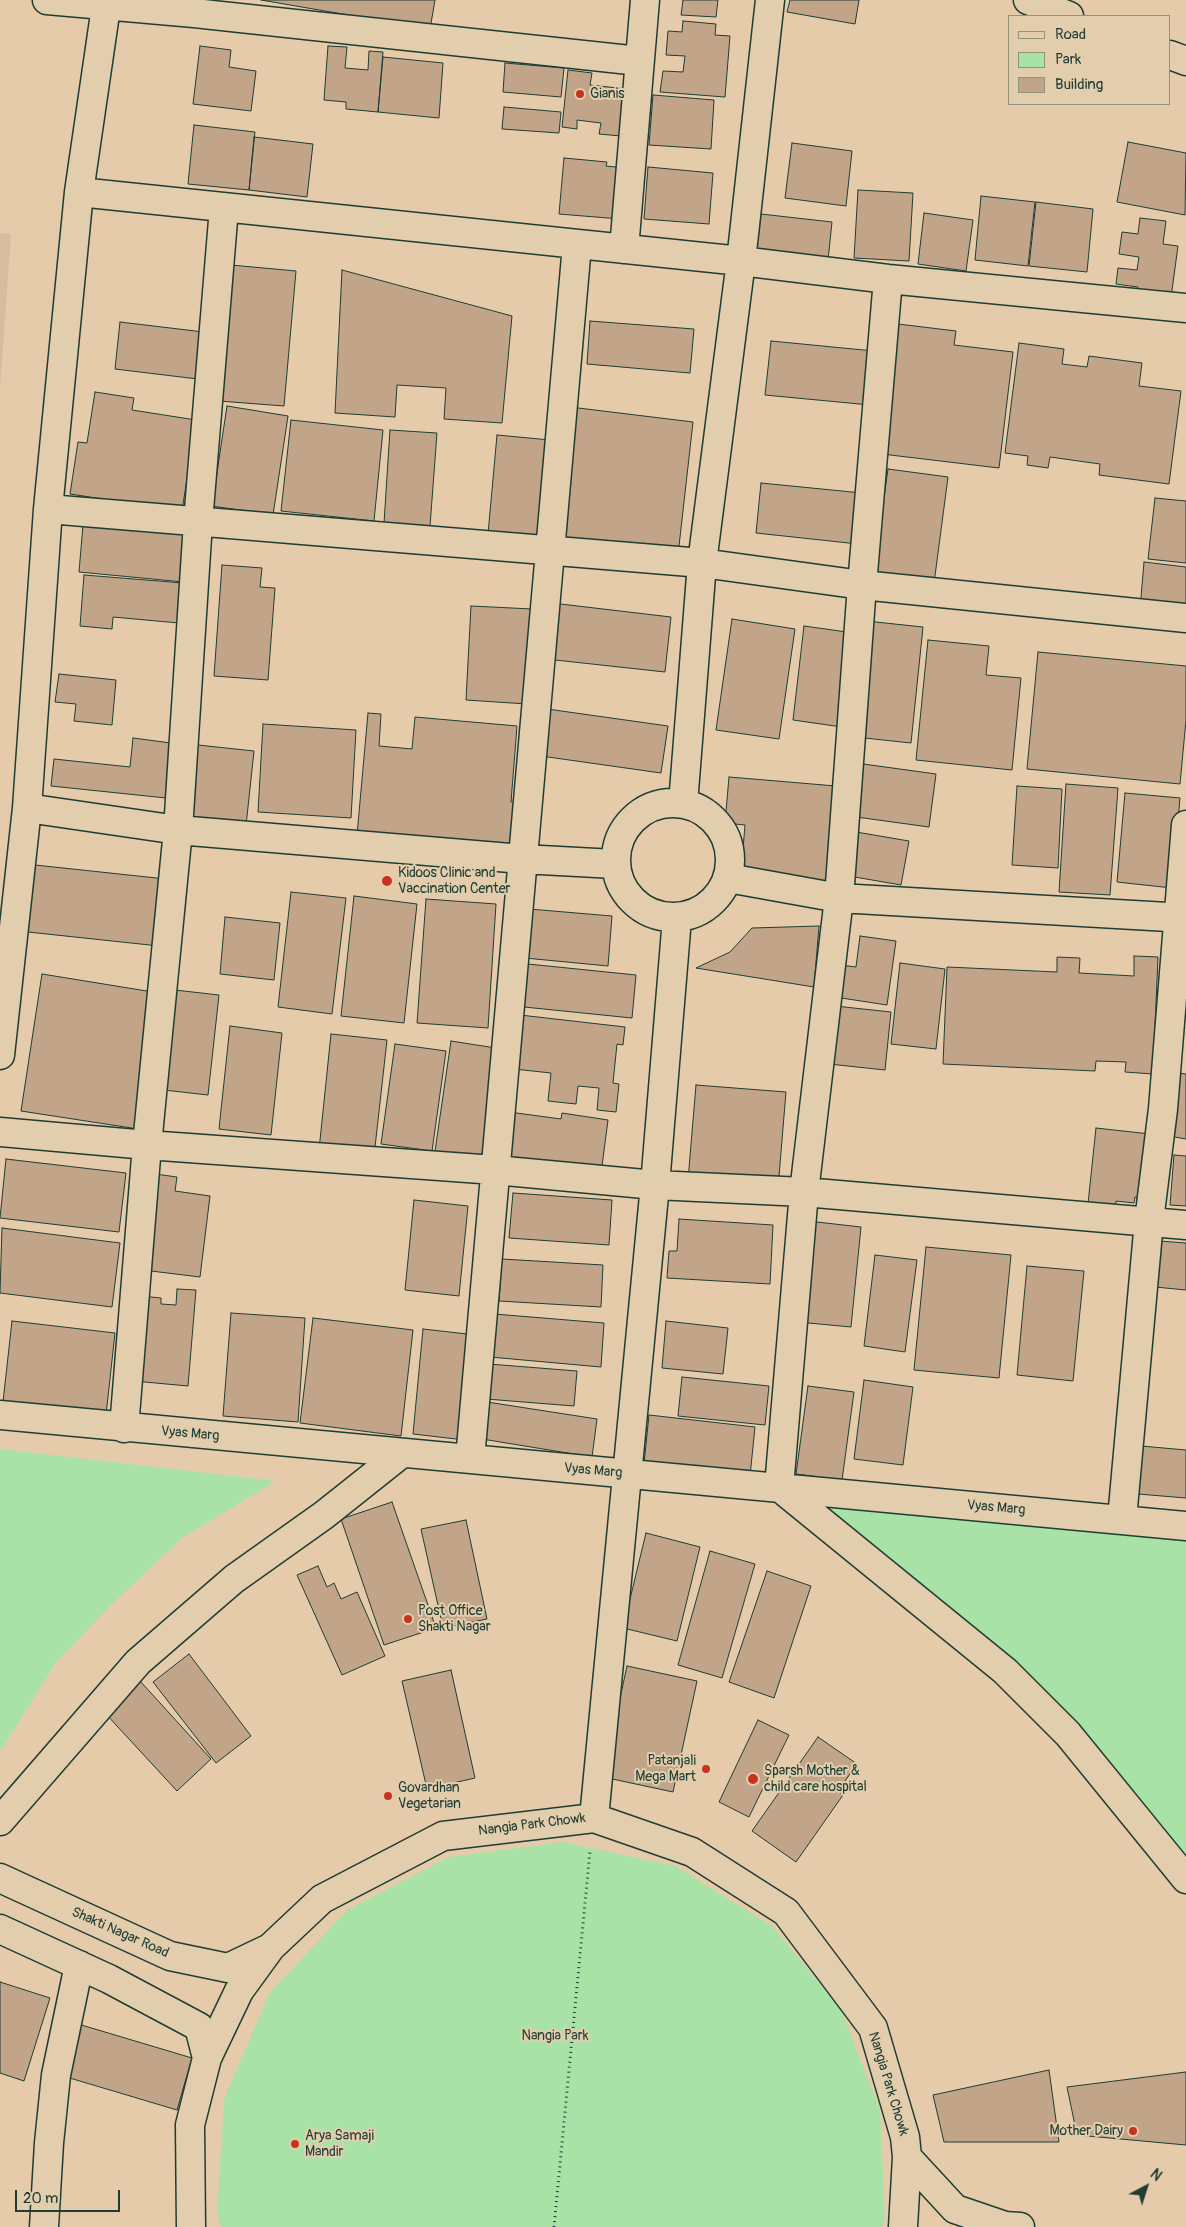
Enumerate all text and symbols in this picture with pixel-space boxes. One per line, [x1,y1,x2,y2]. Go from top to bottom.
legend [1008,15,1171,105]
text: Road [1055,25,1086,44]
text: Park [1055,50,1081,69]
text: Building [1055,75,1103,94]
place label: Gianis [590,86,625,102]
marker: Gianis [574,88,586,100]
place label: Kidoos Clinic and Vaccination Center [398,865,511,898]
marker: Kidoos Clinic and Vaccination Center [380,874,394,888]
street label: Vyas Marg [160,1423,220,1445]
street label: Vyas Marg [563,1460,623,1482]
street label: Vyas Marg [966,1497,1026,1519]
place label: Post Office Shakti Nagar [418,1603,491,1635]
marker: Post Office Shakti Nagar [402,1613,414,1625]
place label: Patanjali Mega Mart [635,1753,696,1785]
marker: Patanjali Mega Mart [700,1763,712,1775]
place label: Sparsh Mother & child care hospital [764,1763,867,1795]
marker: Sparsh Mother & child care hospital [746,1772,760,1786]
place label: Govardhan Vegetarian [398,1780,461,1812]
marker: Govardhan Vegetarian [382,1790,394,1802]
street label: Nangia Park Chowk [477,1810,587,1840]
street label: Shakti Nagar Road [69,1904,171,1962]
park label: Nangia Park [521,2028,589,2044]
street label: Nangia Park Chowk [864,2030,912,2138]
place label: Mother Dairy [1050,2123,1123,2139]
marker: Mother Dairy [1127,2125,1139,2137]
place label: Arya Samaji Mandir [305,2128,374,2160]
marker: Arya Samaji Mandir [289,2138,301,2150]
north arrow [1121,2162,1171,2212]
text: N [1147,2166,1165,2185]
scale bar [18,2180,122,2212]
text: 20 m [23,2189,58,2208]

